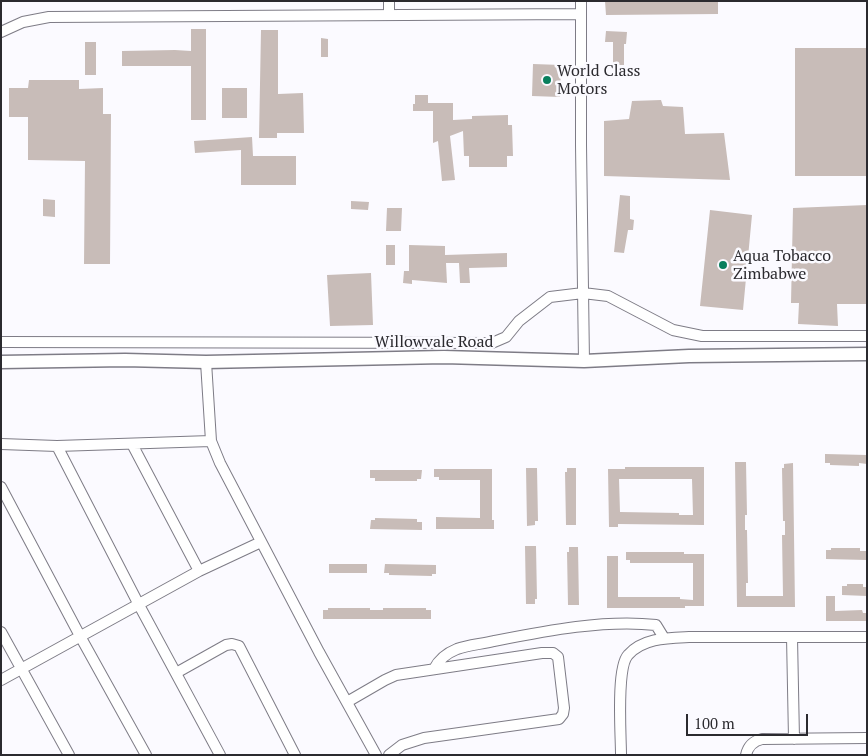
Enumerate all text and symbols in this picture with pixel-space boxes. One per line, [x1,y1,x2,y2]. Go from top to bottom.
place label: World Class Motors [557,61,641,99]
marker: World Class Motors [541,74,553,86]
place label: Aqua Tobacco Zimbabwe [733,246,831,284]
marker: Aqua Tobacco Zimbabwe [717,259,729,271]
street label: Willowvale Road [375,332,493,352]
scale bar [688,704,810,736]
text: 100 m [694,713,735,733]

